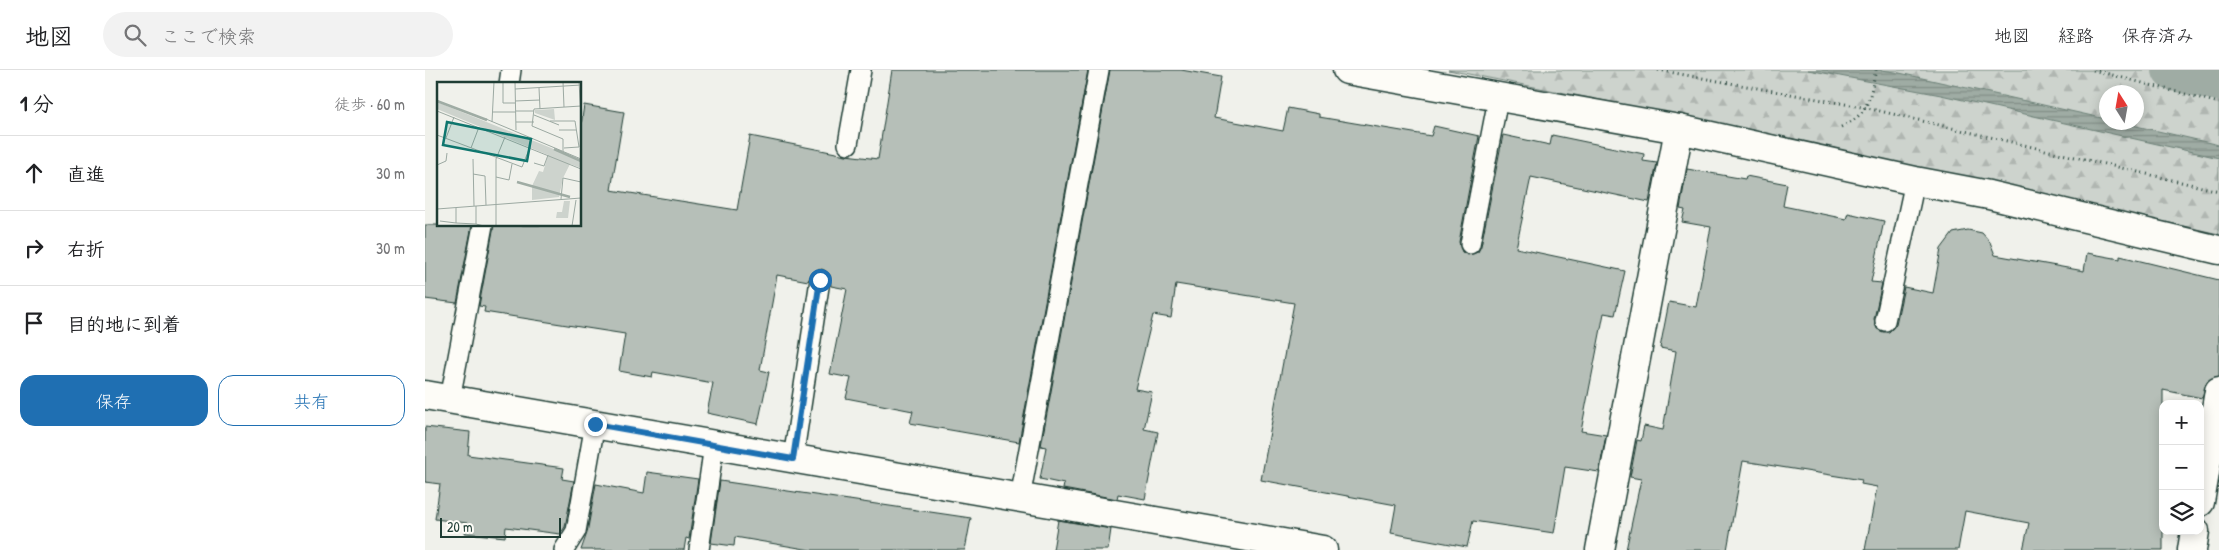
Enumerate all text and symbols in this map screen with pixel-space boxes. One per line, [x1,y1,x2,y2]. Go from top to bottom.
search box [103,12,453,57]
text: 地図 [25,20,73,52]
icon: search [121,21,149,49]
text: ここで検索 [161,23,256,49]
text: 地図 [1994,23,2030,48]
text: 経路 [2058,23,2094,48]
text: 保存済み [2122,23,2194,48]
inset map [437,82,581,226]
north arrow [2099,85,2144,130]
text: 1 分 [20,89,53,118]
text: 徒歩 · 60 m [334,93,405,115]
icon: ahead [20,159,48,187]
text: 直進 [67,161,105,187]
text: 30 m [376,162,405,184]
icon: right [20,234,48,262]
text: 右折 [67,236,105,262]
text: 30 m [376,237,405,259]
route start [809,269,832,292]
icon: arrive [20,309,48,337]
text: 目的地に到着 [67,311,181,337]
button: 保存 [20,375,208,426]
button: 共有 [218,375,405,426]
map controls [2159,400,2204,535]
button: + [2159,400,2204,445]
route end [584,413,607,436]
button: − [2159,445,2204,490]
button: layers [2159,490,2204,535]
scale bar [440,515,561,538]
text: 20 m [447,517,473,536]

